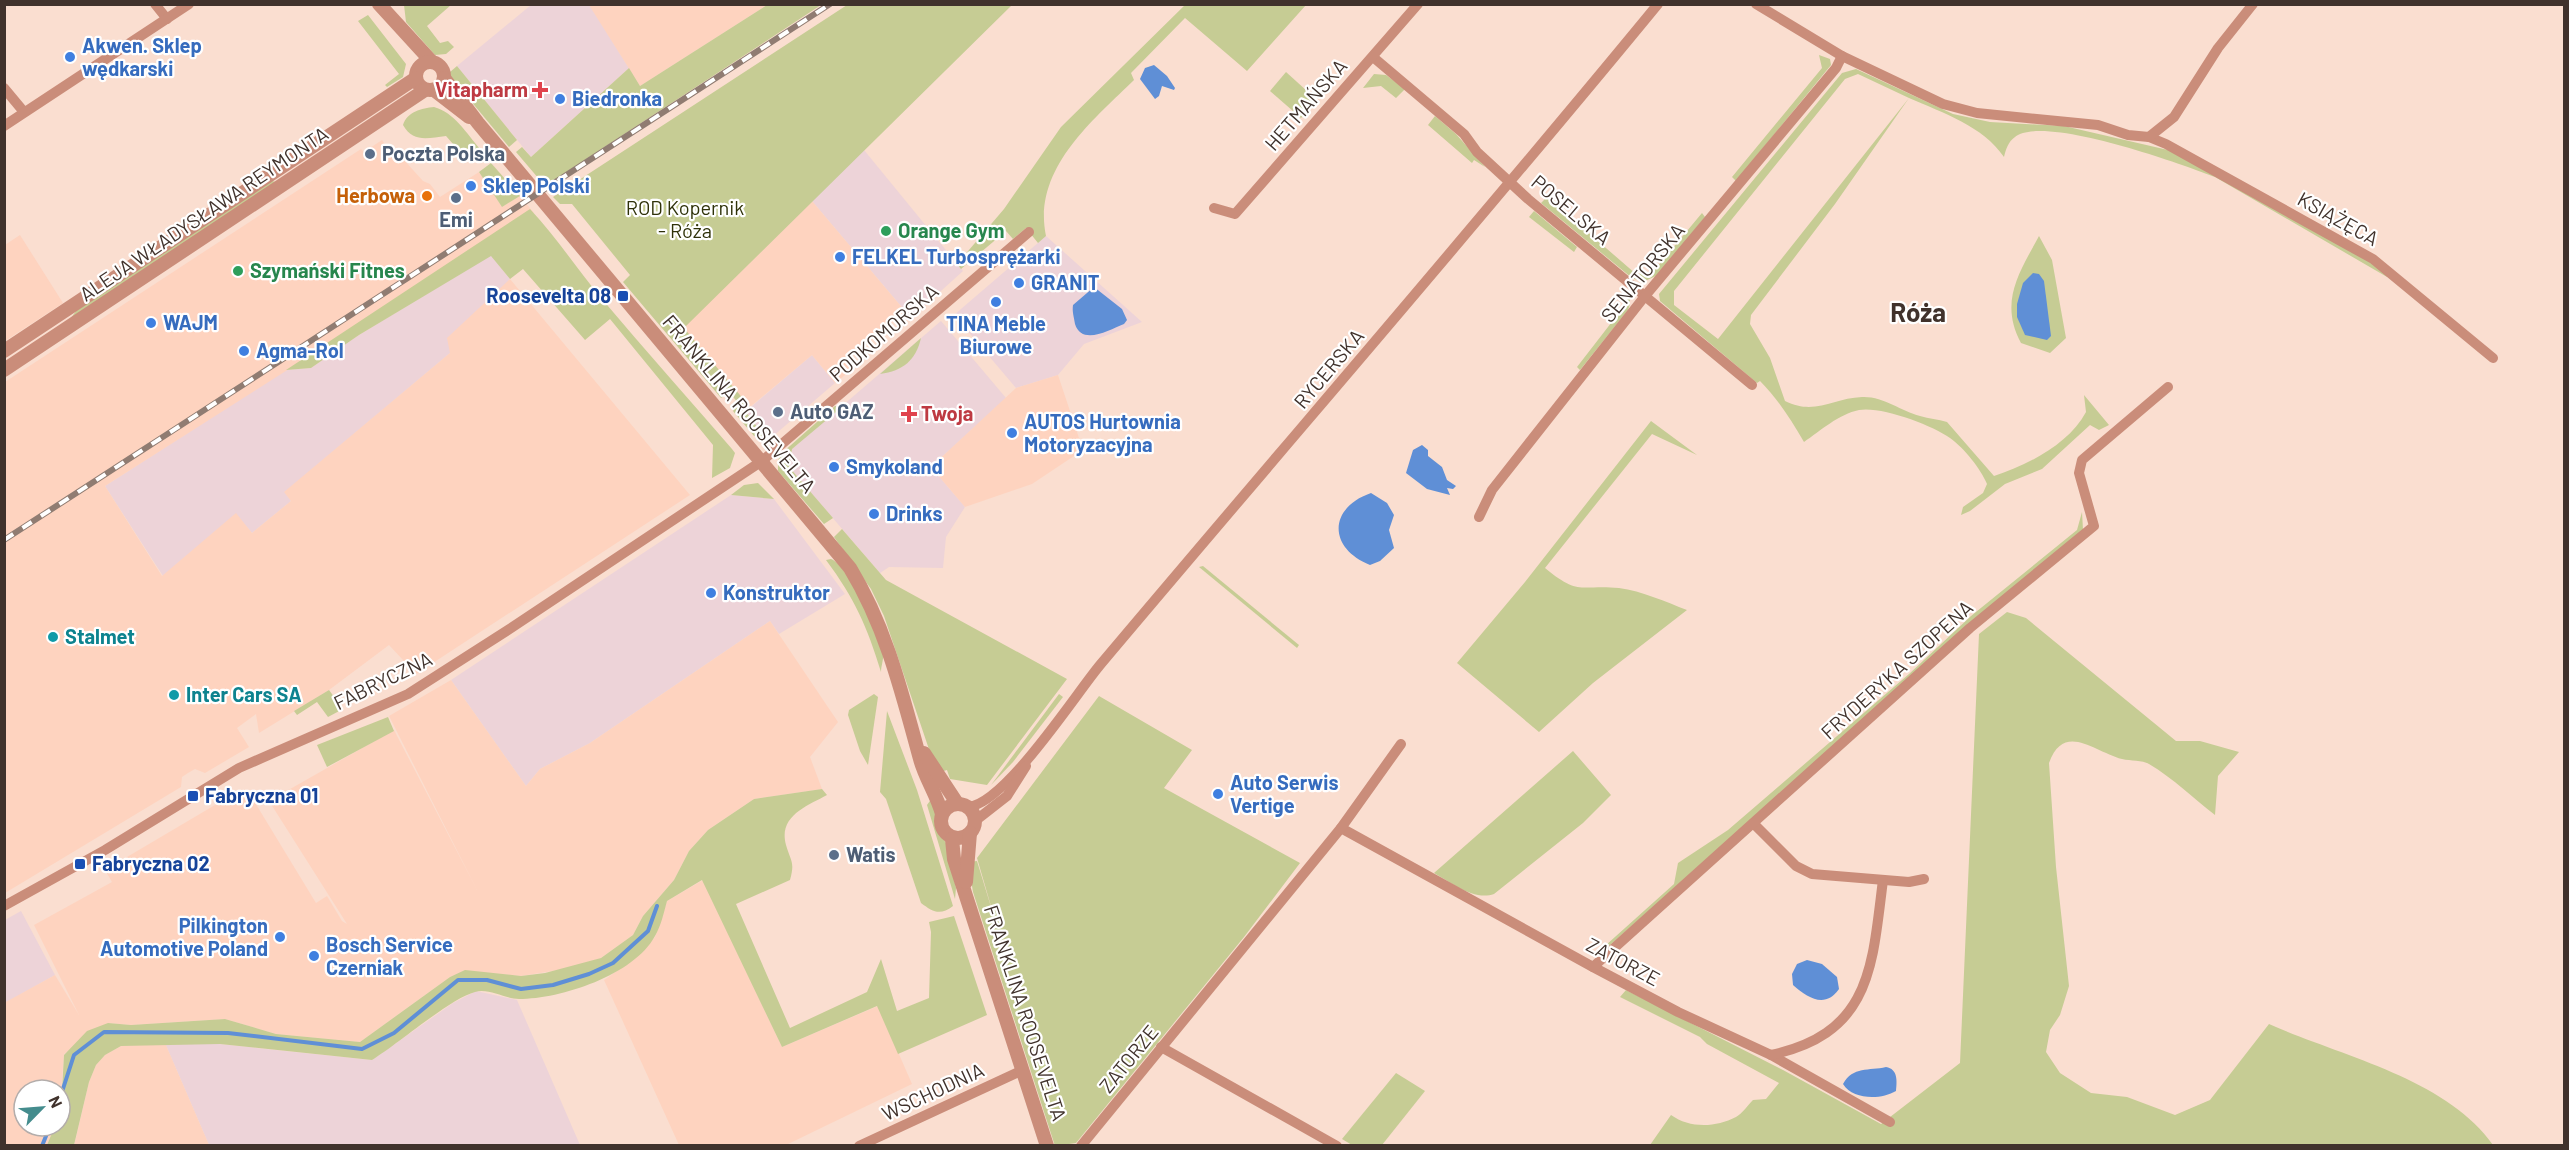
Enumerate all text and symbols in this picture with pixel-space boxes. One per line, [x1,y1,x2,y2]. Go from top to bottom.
place label: Akwen. Sklep wędkarski [82,33,202,80]
marker: Akwen. Sklep wędkarski [63,50,77,64]
street label: HETMAŃSKA [1259,54,1351,155]
place label: Vitapharm [435,77,528,101]
marker: Vitapharm [533,83,547,97]
place label: Biedronka [572,86,662,110]
marker: Biedronka [553,92,567,106]
street label: ALEJA WŁADYSŁAWA REYMONTA [75,121,332,305]
place label: Poczta Polska [382,141,505,165]
marker: Poczta Polska [363,147,377,161]
street label: POSELSKA [1527,169,1616,249]
place label: Sklep Polski [483,173,590,197]
marker: Sklep Polski [464,179,478,193]
place label: Herbowa [336,183,415,207]
street label: KSIĄŻĘCA [2294,186,2383,250]
marker: Herbowa [420,189,434,203]
marker: Emi [449,191,463,205]
park label: ROD Kopernik - Róża [626,195,744,242]
place label: Emi [439,207,473,231]
place label: Orange Gym [898,218,1005,242]
street label: SENATORSKA [1595,218,1689,326]
marker: Orange Gym [879,224,893,238]
place label: FELKEL Turbosprężarki [852,244,1061,268]
marker: FELKEL Turbosprężarki [833,250,847,264]
place label: Szymański Fitnes [250,258,405,282]
marker: Szymański Fitnes [231,264,245,278]
place label: GRANIT [1031,270,1100,294]
marker: GRANIT [1012,276,1026,290]
street label: PODKOMORSKA [824,278,943,386]
place label: Roosevelta 08 [486,283,611,307]
marker: Roosevelta 08 [616,289,630,303]
marker: TINA Meble Biurowe [989,295,1003,309]
district label: Róża [1890,296,1946,327]
street label: FRANKLINA ROOSEVELTA [658,309,821,497]
place label: WAJM [163,310,218,334]
place label: TINA Meble Biurowe [946,311,1046,358]
marker: WAJM [144,316,158,330]
street label: RYCERSKA [1288,324,1368,413]
place label: Agma-Rol [256,338,344,362]
marker: Agma-Rol [237,344,251,358]
place label: Auto GAZ [790,399,874,423]
place label: Twoja [921,401,973,425]
marker: Auto GAZ [771,405,785,419]
marker: Twoja [902,407,916,421]
place label: AUTOS Hurtownia Motoryzacyjna [1024,409,1181,456]
marker: AUTOS Hurtownia Motoryzacyjna [1005,426,1019,440]
place label: Smykoland [846,454,943,478]
marker: Smykoland [827,460,841,474]
place label: Drinks [886,501,943,525]
marker: Drinks [867,507,881,521]
place label: Konstruktor [723,580,830,604]
marker: Konstruktor [704,586,718,600]
street label: FRYDERYKA SZOPENA [1816,595,1977,744]
place label: Stalmet [65,624,135,648]
marker: Stalmet [46,630,60,644]
street label: FABRYCZNA [329,646,436,714]
place label: Inter Cars SA [186,682,302,706]
marker: Inter Cars SA [167,688,181,702]
place label: Auto Serwis Vertige [1230,770,1338,817]
place label: Fabryczna 01 [205,783,318,807]
marker: Auto Serwis Vertige [1211,787,1225,801]
marker: Fabryczna 01 [186,789,200,803]
place label: Watis [846,842,895,866]
marker: Watis [827,848,841,862]
place label: Fabryczna 02 [92,851,210,875]
marker: Fabryczna 02 [73,857,87,871]
street label: FRANKLINA ROOSEVELTA [980,902,1072,1123]
place label: Pilkington Automotive Poland [100,913,268,960]
marker: Pilkington Automotive Poland [273,930,287,944]
place label: Bosch Service Czerniak [326,932,453,979]
street label: ZATORZE [1583,932,1664,990]
marker: Bosch Service Czerniak [307,949,321,963]
street label: ZATORZE [1094,1020,1163,1097]
street label: WSCHODNIA [878,1057,987,1125]
north arrow [12,1078,72,1138]
text: N [45,1093,67,1110]

